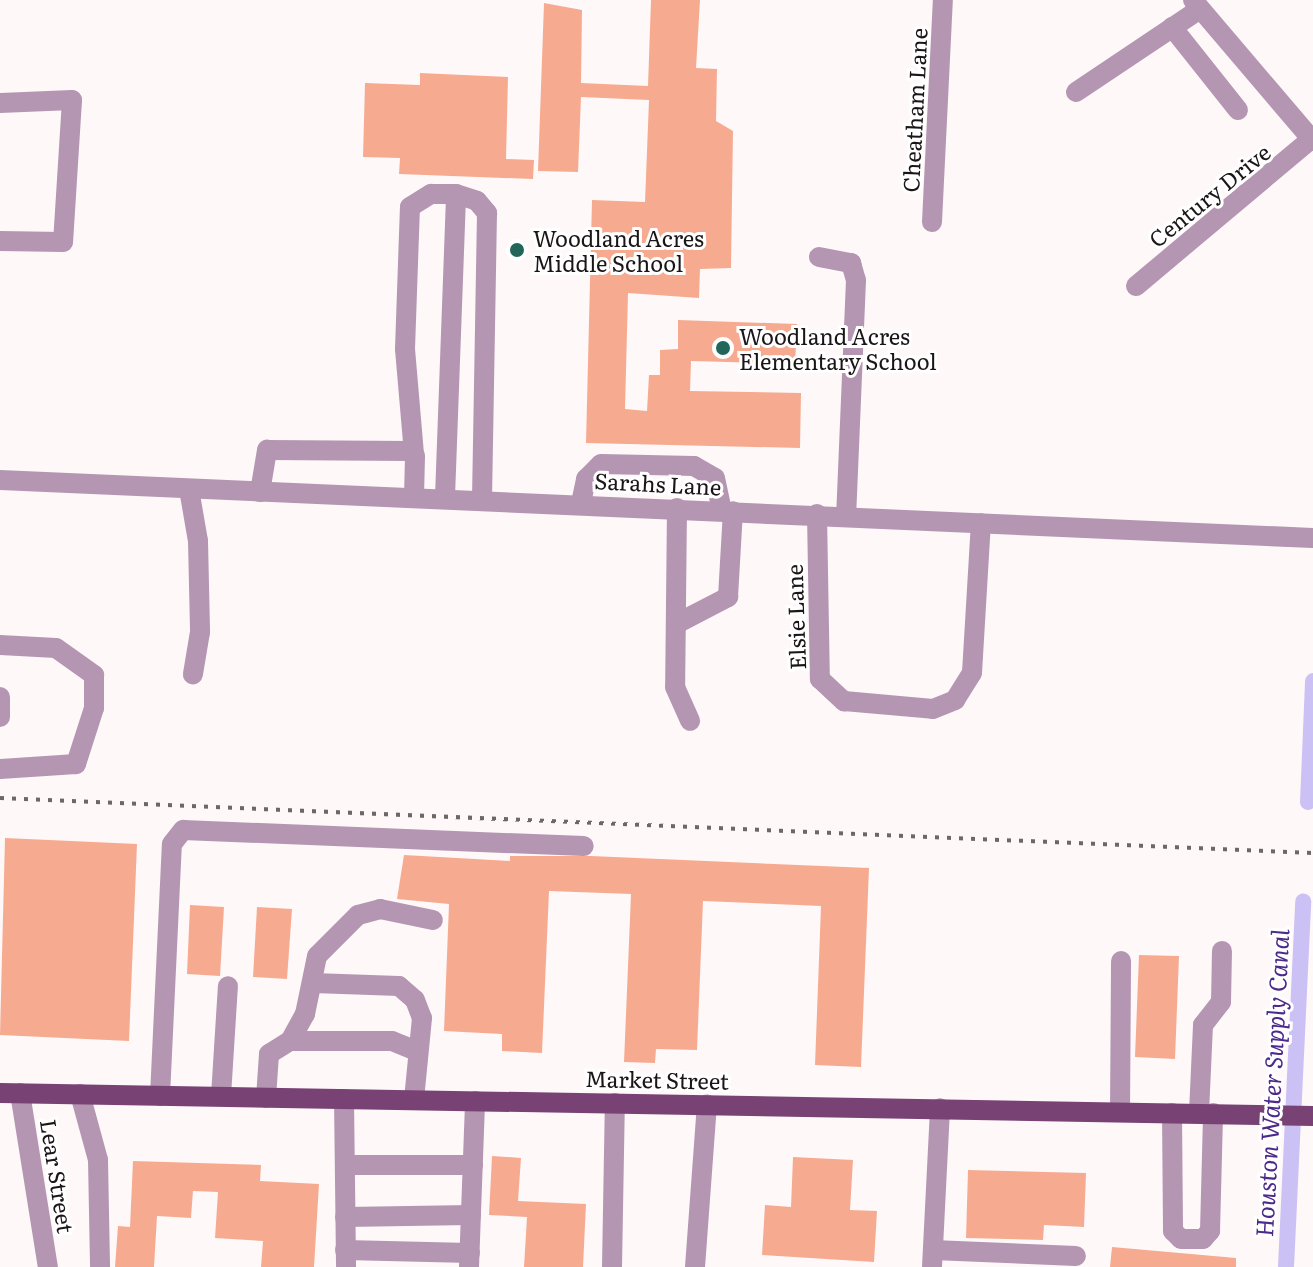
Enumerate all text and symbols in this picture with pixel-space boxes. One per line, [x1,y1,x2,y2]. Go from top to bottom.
street label: Cheatham Lane [897,27,931,193]
street label: Century Drive [1143,138,1275,252]
place label: Woodland Acres Middle School [533,224,704,276]
marker: Woodland Acres Middle School [508,241,526,259]
place label: Woodland Acres Elementary School [739,322,937,374]
marker: Woodland Acres Elementary School [714,339,732,357]
street label: Sarahs Lane [594,466,722,500]
street label: Elsie Lane [780,564,810,670]
water label: Houston Water Supply Canal [1249,928,1293,1238]
street label: Market Street [585,1065,729,1093]
street label: Lear Street [36,1117,80,1235]

